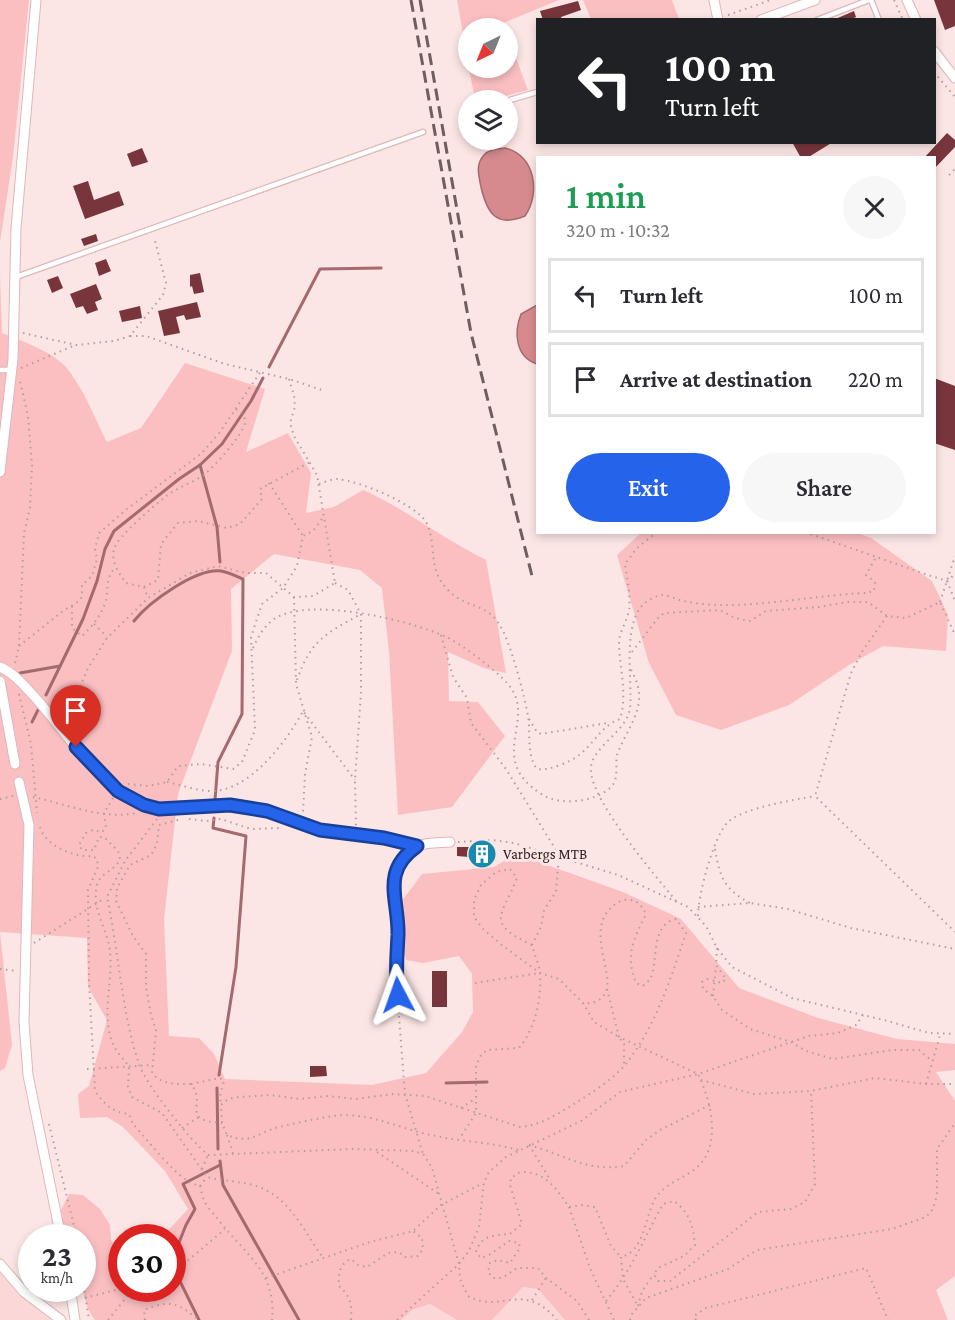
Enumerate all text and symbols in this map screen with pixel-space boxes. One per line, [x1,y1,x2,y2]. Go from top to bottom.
north arrow [458,18,518,78]
map controls [458,18,518,150]
icon: left [566,42,644,120]
text: 100 m [665,43,775,90]
button: layers [458,90,518,150]
text: Turn left [665,92,759,122]
text: 1 min [566,176,646,216]
button: close [843,176,906,239]
text: 320 m · 10:32 [566,219,670,241]
icon: left [569,279,602,312]
text: Turn left [620,283,703,308]
text: 100 m [849,283,903,308]
icon: arrive [569,363,602,396]
text: Arrive at destination [620,367,812,392]
text: 220 m [848,367,903,392]
button: Exit [566,453,730,522]
button: Share [742,453,906,522]
pin [50,685,101,747]
icon: arrive [59,694,92,727]
building icon: Varbergs MTB [466,838,498,870]
place label: Varbergs MTB [503,846,587,863]
position arrow [366,963,430,1027]
speed limit sign: 30 [108,1224,186,1302]
text: 23 [42,1239,72,1272]
text: km/h [41,1270,73,1286]

